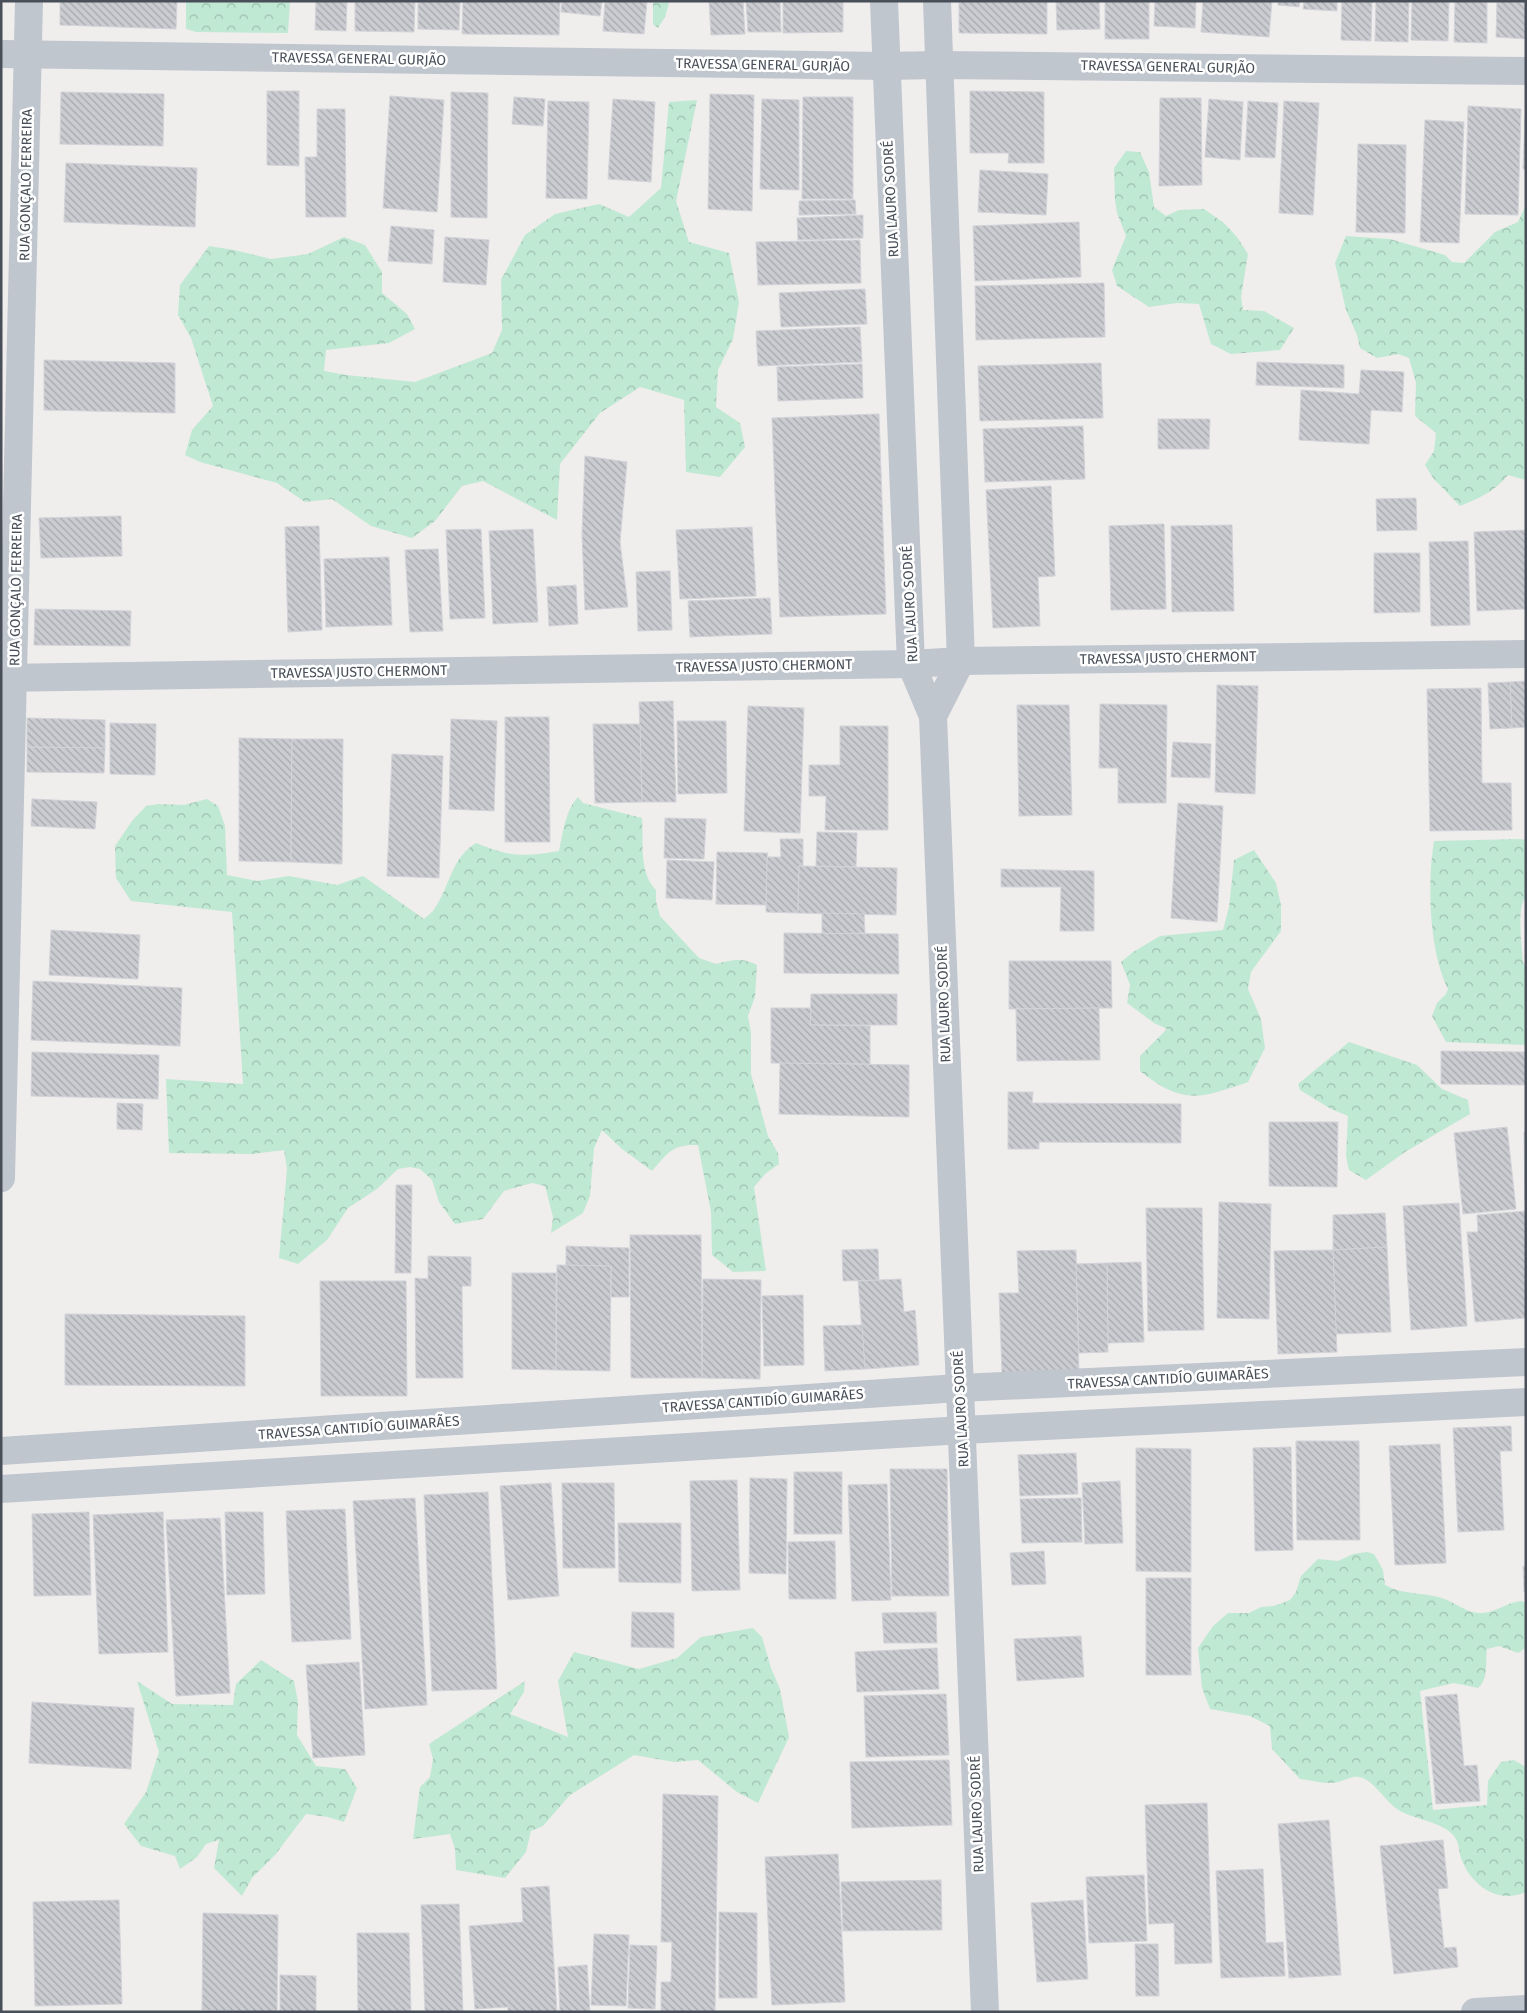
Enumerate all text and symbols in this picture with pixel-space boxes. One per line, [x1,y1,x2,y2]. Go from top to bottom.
street label: TRAVESSA GENERAL GURJÃO [272,49,446,69]
street label: TRAVESSA GENERAL GURJÃO [676,55,850,75]
street label: TRAVESSA GENERAL GURJÃO [1081,57,1255,77]
street label: RUA GONÇALO FERREIRA [16,109,36,261]
street label: RUA LAURO SODRÉ [878,140,903,258]
street label: RUA GONÇALO FERREIRA [6,514,26,666]
street label: RUA LAURO SODRÉ [897,545,922,663]
street label: TRAVESSA JUSTO CHERMONT [1079,648,1257,668]
street label: TRAVESSA JUSTO CHERMONT [675,656,853,676]
street label: TRAVESSA JUSTO CHERMONT [270,662,448,682]
street label: RUA LAURO SODRÉ [932,945,955,1063]
street label: RUA LAURO SODRÉ [948,1350,973,1468]
street label: TRAVESSA CANTIDÍO GUIMARÃES [1067,1364,1269,1393]
street label: TRAVESSA CANTIDÍO GUIMARÃES [662,1384,864,1417]
street label: TRAVESSA CANTIDÍO GUIMARÃES [258,1411,460,1444]
street label: RUA LAURO SODRÉ [965,1755,988,1873]

